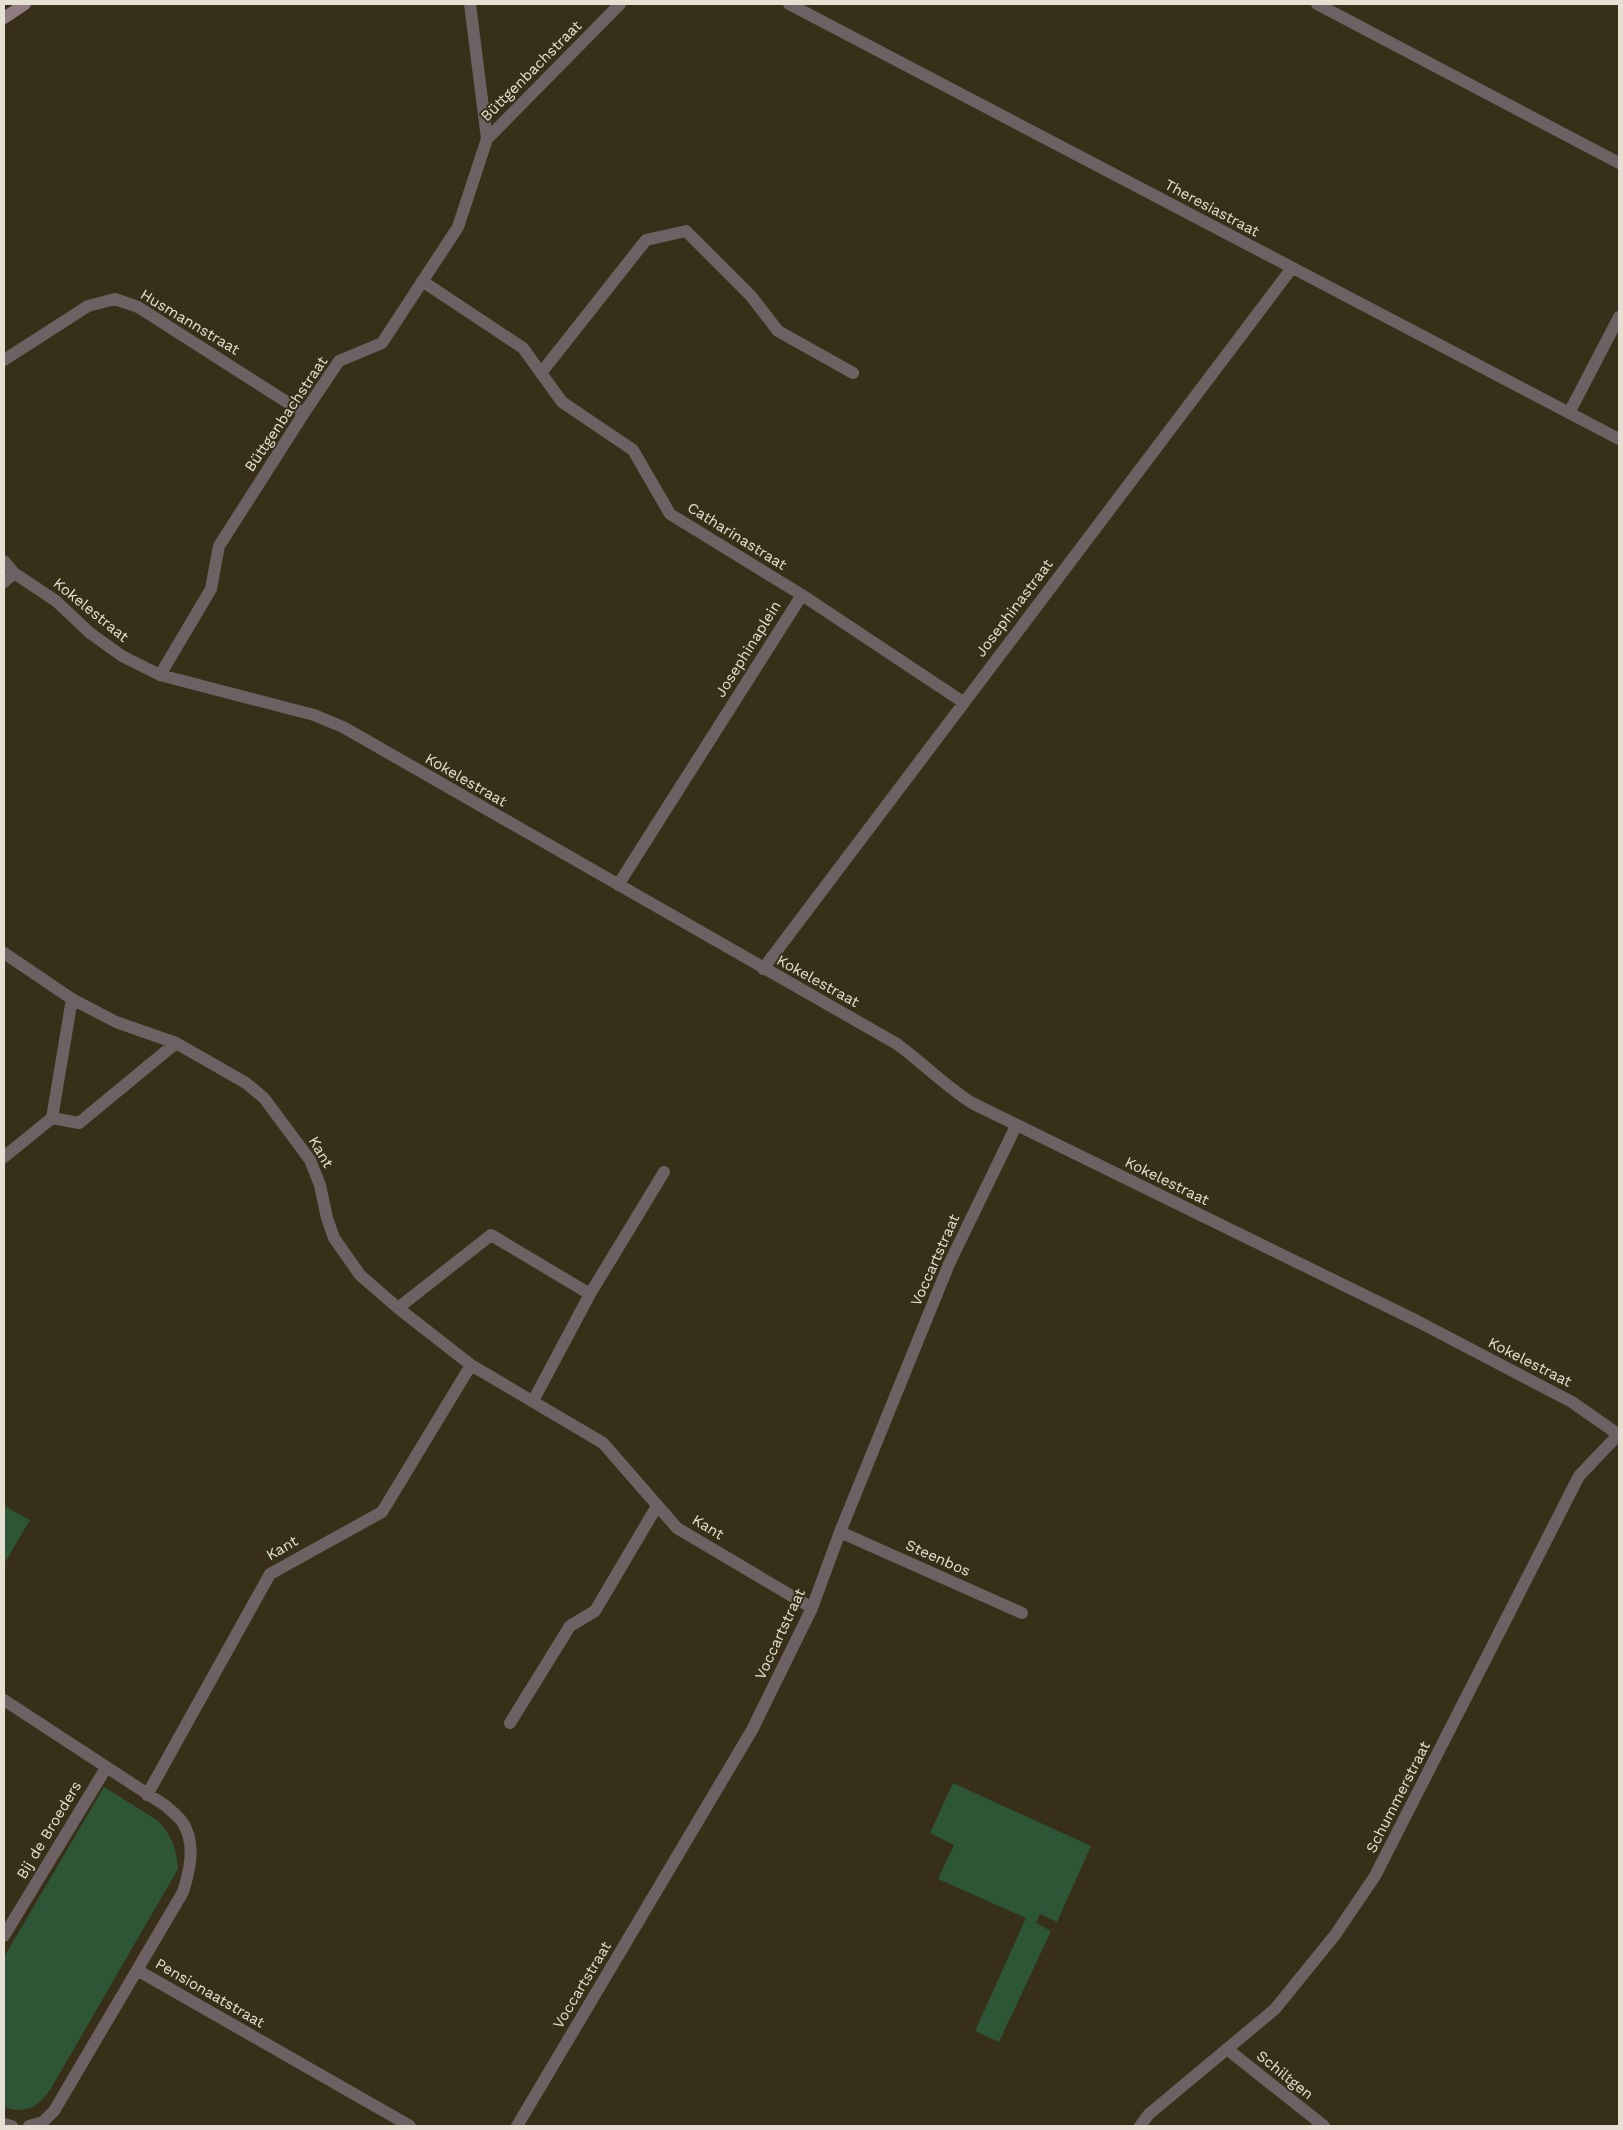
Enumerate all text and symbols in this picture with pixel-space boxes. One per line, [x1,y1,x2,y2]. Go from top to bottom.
street label: Büttgenbachstraat [477,16,586,125]
street label: Theresiastraat [1162,175,1263,241]
street label: Husmannstraat [137,285,243,359]
street label: Büttgenbachstraat [241,352,332,475]
street label: Catharinastraat [684,498,790,574]
street label: Josephinastraat [971,555,1057,660]
street label: Kokelestraat [50,574,133,646]
street label: Josephinaplein [711,597,785,701]
street label: Kokelestraat [422,749,511,811]
street label: Kokelestraat [774,951,863,1011]
street label: Kant [305,1133,338,1172]
street label: Kokelestraat [1122,1153,1213,1209]
street label: Voccartstraat [907,1211,964,1309]
street label: Kokelestraat [1485,1333,1575,1391]
street label: Kant [689,1511,728,1544]
street label: Kant [263,1531,302,1564]
street label: Steenbos [903,1536,973,1580]
street label: Voccartstraat [751,1585,809,1682]
street label: Schummerstraat [1362,1738,1434,1856]
street label: Bij de Broeders [13,1778,85,1882]
street label: Voccartstraat [549,1938,615,2032]
street label: Pensionaatstraat [152,1954,268,2032]
street label: Schiltgen [1253,2047,1317,2103]

